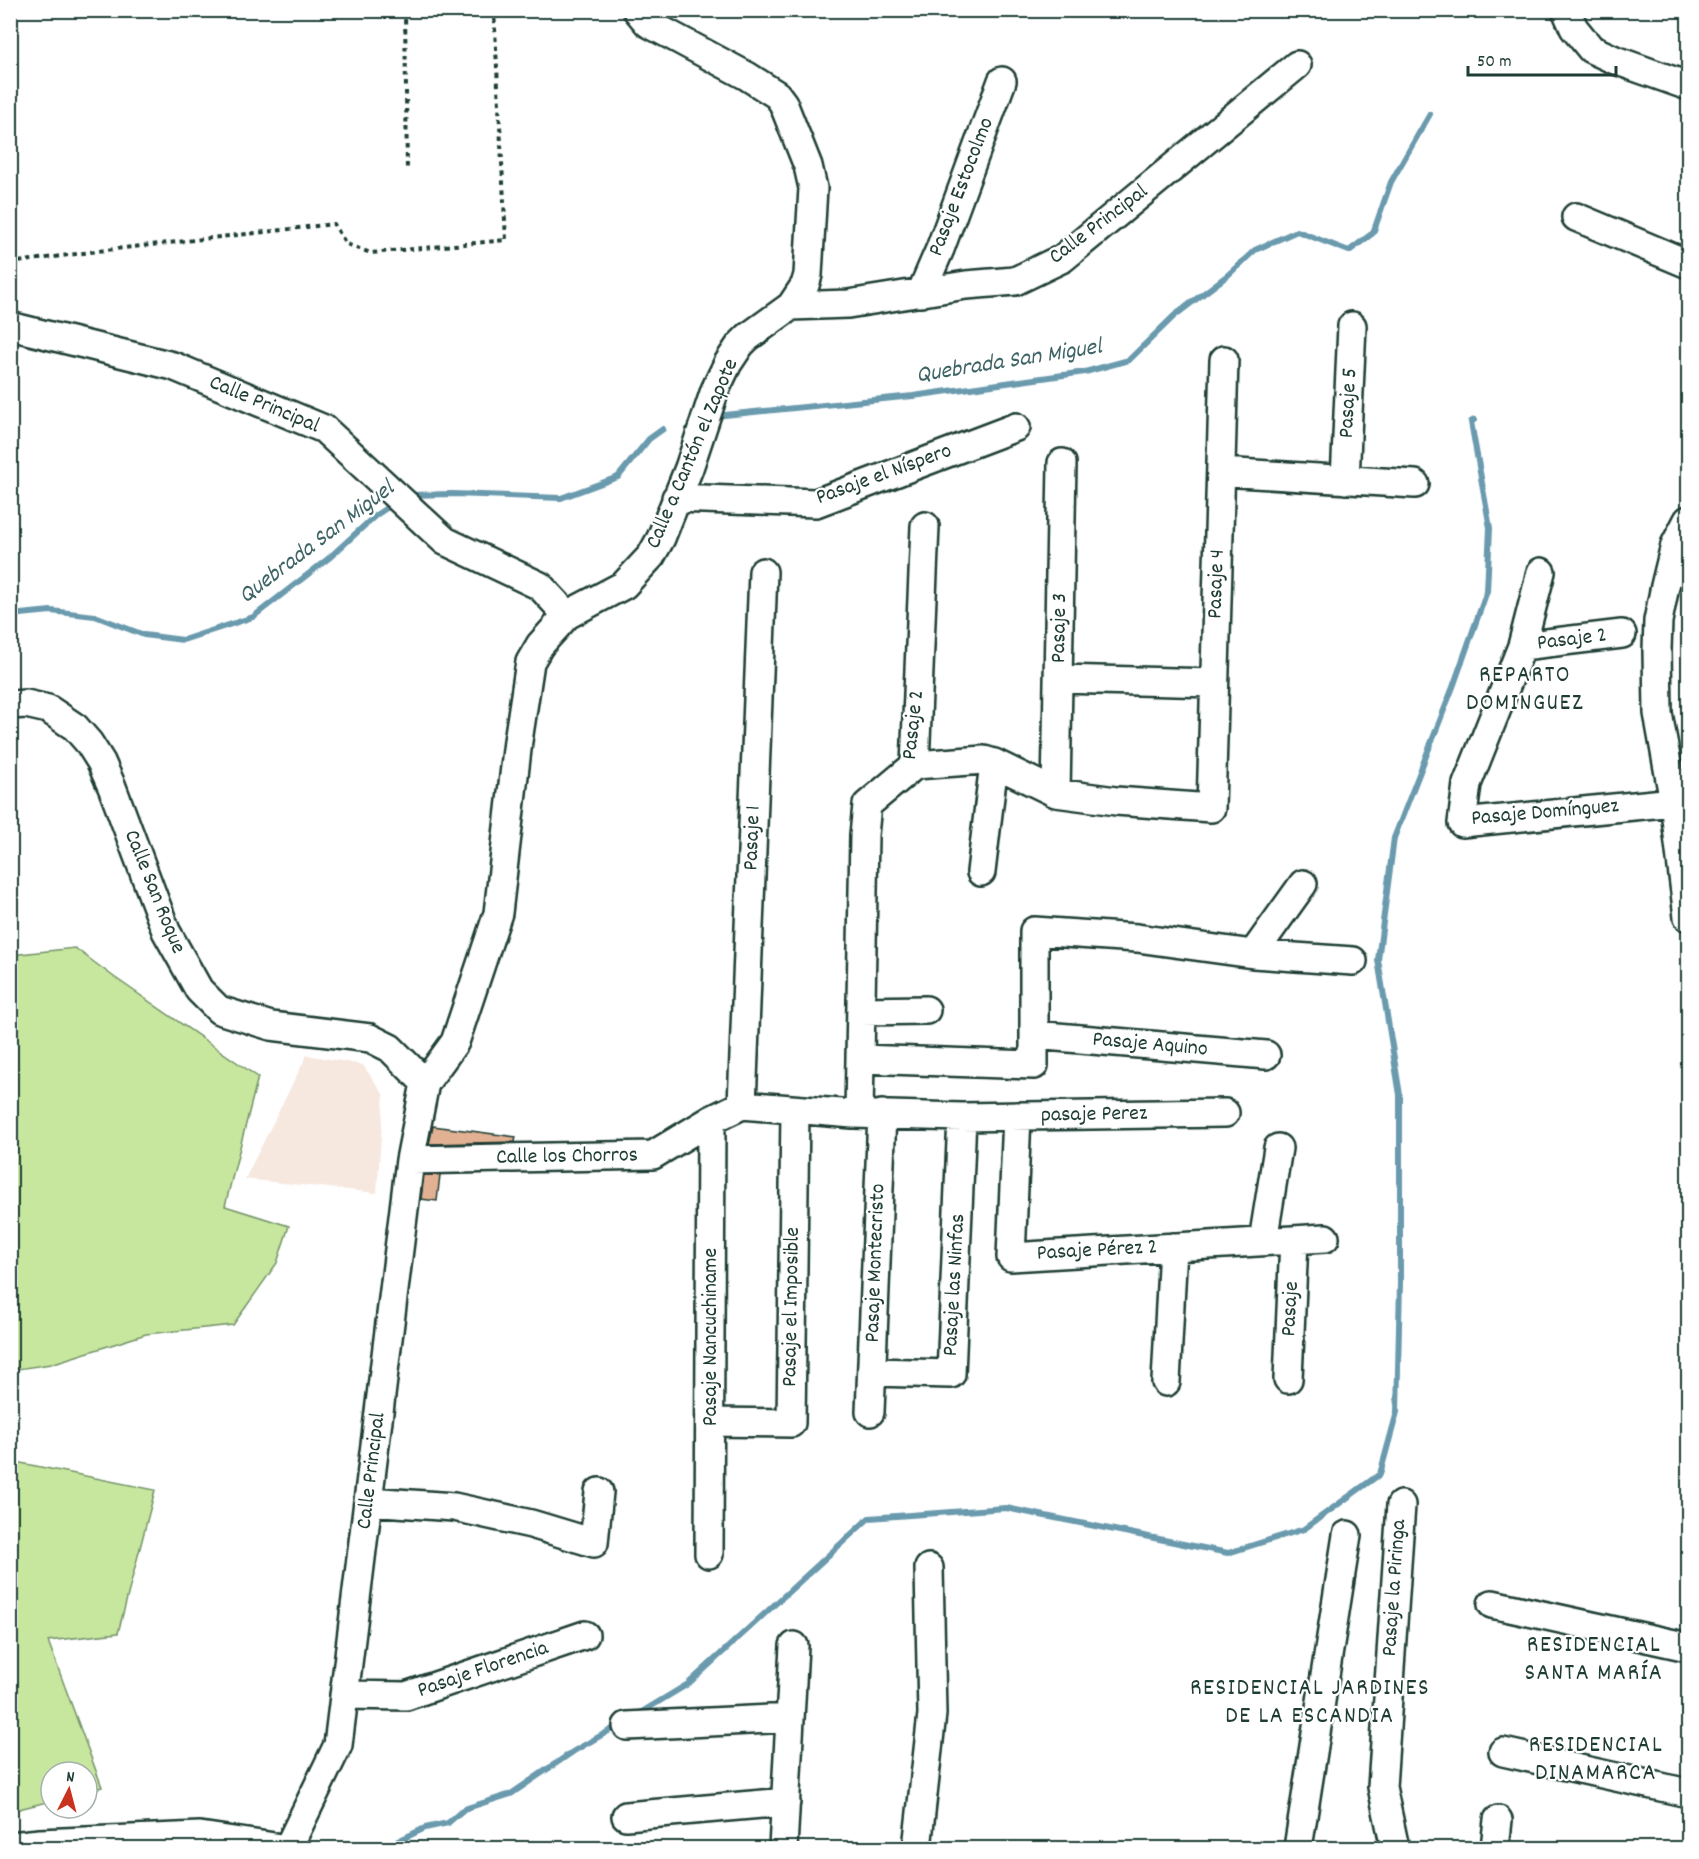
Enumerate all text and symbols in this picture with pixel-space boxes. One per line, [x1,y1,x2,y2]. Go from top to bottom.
scale bar [1468,39,1616,77]
text: 50 m [1477,50,1512,75]
street label: Pasaje Estocolmo [921,113,1003,261]
street label: Calle Principal [1043,177,1155,273]
water label: Quebrada San Miguel [914,330,1106,393]
street label: Calle a Cantón el Zapote [639,354,747,554]
street label: Pasaje 5 [1332,367,1366,439]
street label: Calle Principal [204,368,324,442]
street label: Pasaje el Níspero [812,436,956,514]
water label: Quebrada San Miguel [232,472,404,613]
street label: Pasaje 4 [1200,549,1234,619]
street label: Pasaje 3 [1044,593,1076,663]
street label: Pasaje 2 [1535,620,1609,660]
district label: REPARTO DOMINGUEZ [1466,659,1584,721]
street label: Pasaje 2 [895,689,933,761]
street label: Pasaje Domínguez [1470,791,1621,835]
street label: Pasaje 1 [736,805,770,871]
street label: Calle San Roque [115,825,193,959]
street label: Pasaje Aquino [1091,1025,1209,1065]
street label: pasaje Perez [1041,1099,1148,1131]
street label: Calle los Chorros [496,1140,638,1174]
street label: Pasaje Montecristo [858,1183,894,1343]
street label: Pasaje las Ninfas [936,1213,974,1357]
street label: Pasaje el Imposible [775,1227,809,1387]
street label: Pasaje Pérez 2 [1036,1232,1158,1270]
street label: Pasaje Nancuchiname [696,1248,727,1426]
street label: Pasaje [1274,1281,1308,1337]
street label: Calle Principal [349,1411,395,1531]
street label: Pasaje la Piringa [1375,1518,1415,1658]
district label: RESIDENCIAL SANTA MARÍA [1525,1629,1663,1691]
street label: Pasaje Florencia [413,1633,553,1707]
district label: RESIDENCIAL JARDINES DE LA ESCANDIA [1190,1672,1430,1734]
district label: RESIDENCIAL DINAMARCA [1529,1729,1663,1791]
north arrow [39,1760,99,1820]
text: N [65,1766,76,1789]

